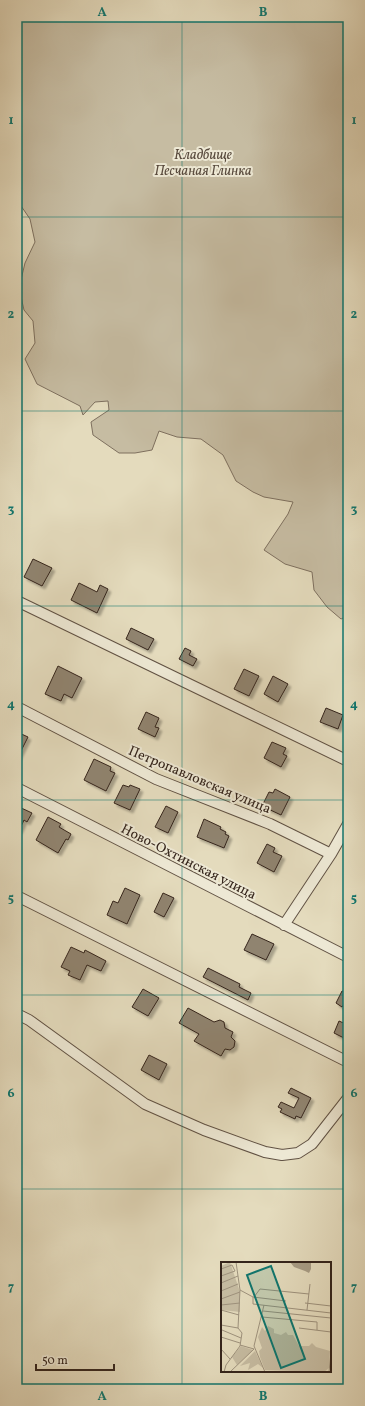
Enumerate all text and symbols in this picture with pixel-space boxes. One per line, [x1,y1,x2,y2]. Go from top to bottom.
text: A [97,4,107,22]
text: B [259,4,268,22]
text: 1 [8,112,14,130]
text: 1 [351,112,357,130]
park label: Кладбище Песчаная Глинка [154,146,252,181]
text: 2 [8,306,15,324]
text: 2 [351,306,358,324]
text: 3 [8,501,15,519]
text: 3 [351,501,358,519]
text: 4 [7,696,15,714]
text: 4 [350,696,358,714]
street label: Петропавловская улица [125,742,274,819]
street label: Ново-Охтинская улица [117,820,259,905]
text: 5 [8,890,14,908]
text: 5 [351,890,357,908]
text: 6 [7,1085,15,1103]
text: 6 [350,1085,358,1103]
inset map [221,1262,331,1372]
text: 7 [8,1279,14,1297]
text: 7 [351,1279,357,1297]
scale bar [36,1346,114,1372]
text: 50 m [42,1353,68,1369]
text: A [97,1388,107,1406]
text: B [259,1388,268,1406]

